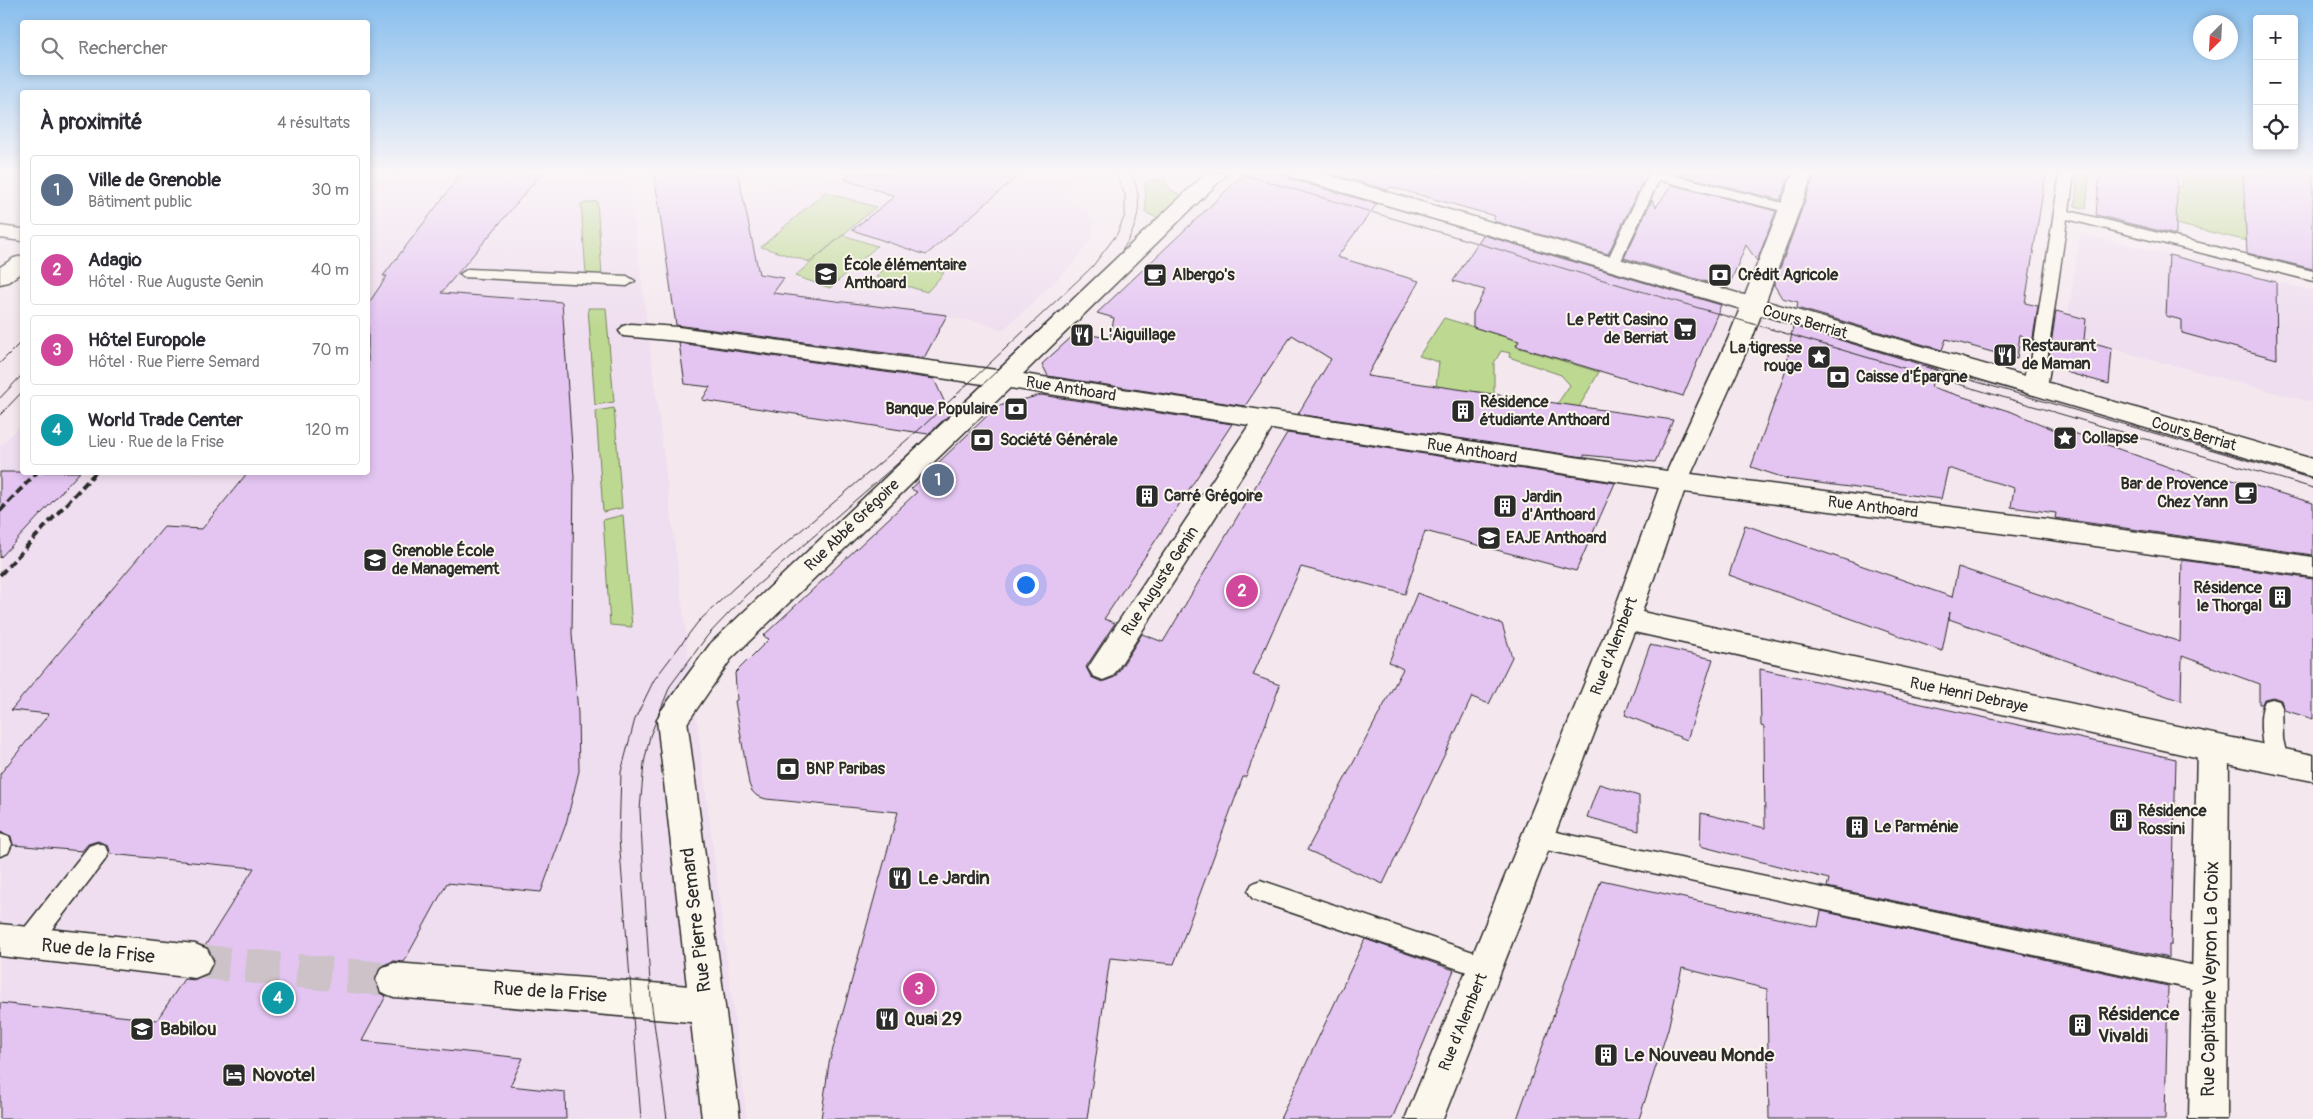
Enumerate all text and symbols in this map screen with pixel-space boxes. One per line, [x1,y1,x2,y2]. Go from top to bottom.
north arrow [2193,15,2238,60]
map controls [2253,15,2298,150]
button: + [2253,15,2298,60]
search box [20,20,370,75]
icon: search [38,34,66,62]
text: Rechercher [78,36,168,60]
button: − [2253,60,2298,105]
button: locate [2253,105,2298,150]
text: À proximité [40,109,143,136]
text: 4 résultats [277,113,350,133]
text: Ville de Grenoble [88,168,221,192]
text: 1 [54,180,60,200]
text: 30 m [311,180,349,200]
text: Bâtiment public [88,192,192,212]
text: Adagio [88,248,142,272]
place label: École élémentaire Anthoard [844,254,967,293]
text: 2 [53,260,61,280]
text: 40 m [311,260,349,280]
school or university icon: École élémentaire Anthoard [813,261,839,287]
cafe icon: Albergo's [1142,262,1168,288]
bank icon: Crédit Agricole [1707,262,1733,288]
place label: Albergo's [1172,265,1235,285]
place label: Crédit Agricole [1738,265,1839,285]
text: Hôtel · Rue Auguste Genin [88,272,264,292]
street label: Cours Berriat [1760,300,1850,344]
place label: Le Petit Casino de Berriat [1567,310,1669,348]
supermarket icon: Le Petit Casino de Berriat [1672,316,1698,342]
restaurant icon: L'Aiguillage [1069,322,1095,348]
place label: L'Aiguillage [1100,325,1176,345]
text: Hôtel Europole [88,328,205,352]
place label: Restaurant de Maman [2022,336,2096,374]
place label: La tigresse rouge [1729,338,1803,376]
text: 3 [53,340,61,360]
text: 70 m [312,340,349,360]
restaurant icon: Restaurant de Maman [1992,342,2018,368]
place icon: La tigresse rouge [1806,344,1832,370]
text: Hôtel · Rue Pierre Semard [88,352,260,372]
bank icon: Caisse d'Épargne [1825,364,1851,390]
place label: Caisse d'Épargne [1856,366,1969,387]
street label: Rue Anthoard [1024,372,1118,406]
place label: Résidence étudiante Anthoard [1479,392,1610,430]
bank icon: Banque Populaire [1003,396,1029,422]
building icon: Résidence étudiante Anthoard [1450,398,1476,424]
place label: Banque Populaire [885,399,999,419]
text: World Trade Center [88,408,243,432]
street label: Cours Berriat [2149,412,2239,456]
text: 4 [52,420,62,440]
text: 120 m [305,420,349,440]
place icon: Collapse [2052,425,2078,451]
bank icon: Société Générale [969,427,995,453]
place label: Collapse [2082,428,2139,448]
place label: Société Générale [1000,430,1118,450]
text: Lieu · Rue de la Frise [88,432,224,452]
street label: Rue Anthoard [1425,434,1519,468]
pin: 1 [922,461,954,499]
place label: Bar de Provence Chez Yann [2121,474,2229,512]
street label: Rue Abbé Grégoire [800,475,904,575]
cafe icon: Bar de Provence Chez Yann [2233,480,2259,506]
building icon: Carré Grégoire [1134,483,1160,509]
place label: Carré Grégoire [1164,486,1263,506]
place label: Jardin d'Anthoard [1522,487,1596,525]
street label: Rue Anthoard [1827,492,1919,522]
building icon: Jardin d'Anthoard [1492,493,1518,519]
street label: Rue Auguste Genin [1117,523,1203,639]
school or university icon: EAJE Anthoard [1476,525,1502,551]
place label: EAJE Anthoard [1506,528,1607,548]
place label: Grenoble École de Management [392,540,500,579]
school or university icon: Grenoble École de Management [362,547,388,573]
your location [1013,572,1039,598]
pin: 2 [1226,572,1258,610]
place label: Résidence le Thorgal [2194,578,2263,616]
building icon: Résidence le Thorgal [2267,584,2293,610]
street label: Rue d'Alembert [1586,593,1642,698]
street label: Rue Henri Debraye [1908,673,2030,717]
bank icon: BNP Paribas [775,756,801,782]
place label: BNP Paribas [806,759,886,779]
place label: Résidence Rossini [2138,801,2208,839]
building icon: Résidence Rossini [2108,807,2134,833]
building icon: Le Parménie [1844,814,1870,840]
place label: Le Parménie [1874,817,1959,837]
street label: Rue Pierre Semard [675,846,717,994]
street label: Rue Capitaine Veyron La Croix [2196,861,2224,1097]
restaurant icon: Le Jardin [887,865,913,891]
place label: Le Jardin [918,866,990,890]
street label: Rue de la Frise [40,933,157,969]
pin: 3 [903,970,935,1008]
street label: Rue d'Alembert [1434,970,1492,1074]
street label: Rue de la Frise [492,976,608,1008]
pin: 4 [262,979,294,1017]
place label: Résidence Vivaldi [2098,1002,2180,1048]
restaurant icon: Quai 29 [874,1006,900,1032]
place label: Quai 29 [904,1007,962,1031]
building icon: Résidence Vivaldi [2067,1012,2093,1038]
school or university icon: Babilou [129,1016,155,1042]
place label: Babilou [160,1017,217,1041]
building icon: Le Nouveau Monde [1593,1042,1619,1068]
place label: Le Nouveau Monde [1624,1043,1775,1067]
hotel icon: Novotel [221,1062,247,1088]
place label: Novotel [252,1063,315,1087]

